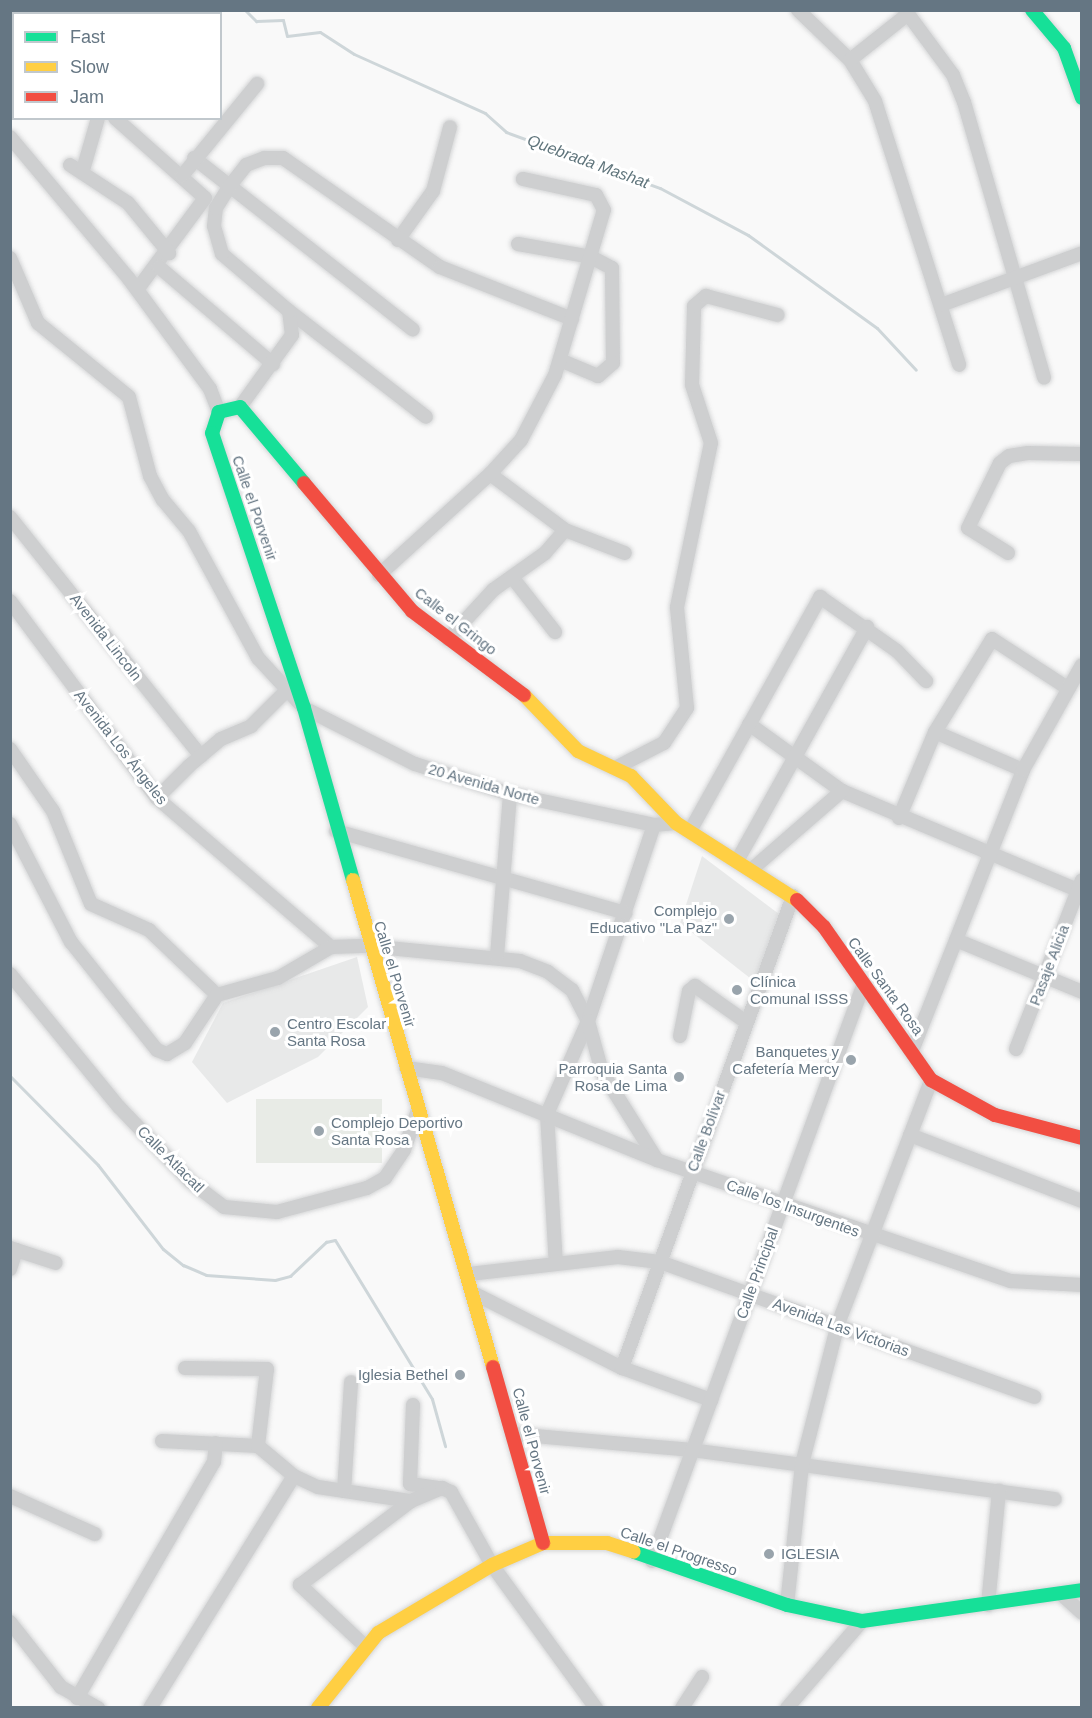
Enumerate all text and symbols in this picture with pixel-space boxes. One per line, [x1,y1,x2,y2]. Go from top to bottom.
legend [12,12,222,120]
text: Fast [70,27,105,47]
text: Slow [70,57,109,77]
text: Jam [70,87,104,107]
water label: Quebrada Mashat [525,131,651,193]
street label: Calle el Porvenir [229,453,281,563]
street label: Calle el Gringo [411,583,501,659]
street label: Avenida Lincoln [66,590,146,684]
street label: Avenida Los Ángeles [71,686,171,808]
street label: 20 Avenida Norte [426,759,542,809]
place label: Complejo Educativo "La Paz" [590,901,717,936]
marker: Complejo Educativo "La Paz" [722,912,736,926]
street label: Calle el Porvenir [370,919,420,1029]
street label: Pasaje Alicia [1025,922,1073,1008]
street label: Calle Santa Rosa [844,933,928,1039]
place label: Clínica Comunal ISSS [750,972,848,1007]
marker: Clínica Comunal ISSS [728,981,746,999]
place label: Centro Escolar Santa Rosa [287,1014,386,1049]
marker: Centro Escolar Santa Rosa [268,1025,282,1039]
place label: Banquetes y Cafetería Mercy [732,1042,839,1077]
marker: Banquetes y Cafetería Mercy [844,1053,858,1067]
place label: Parroquia Santa Rosa de Lima [559,1059,667,1094]
marker: Parroquia Santa Rosa de Lima [672,1070,686,1084]
street label: Calle Bolívar [683,1088,729,1174]
place label: Complejo Deportivo Santa Rosa [331,1113,463,1148]
street label: Calle Atlacatl [134,1122,208,1196]
marker: Complejo Deportivo Santa Rosa [312,1124,326,1138]
street label: Calle los Insurgentes [724,1176,862,1240]
street label: Calle Principal [732,1225,782,1321]
street label: Avenida Las Victorias [770,1294,912,1360]
place label: Iglesia Bethel [358,1366,448,1384]
marker: Iglesia Bethel [453,1368,467,1382]
street label: Calle el Porvenir [509,1386,555,1496]
street label: Calle el Progresso [618,1523,740,1579]
place label: IGLESIA [781,1545,839,1563]
marker: IGLESIA [762,1547,776,1561]

